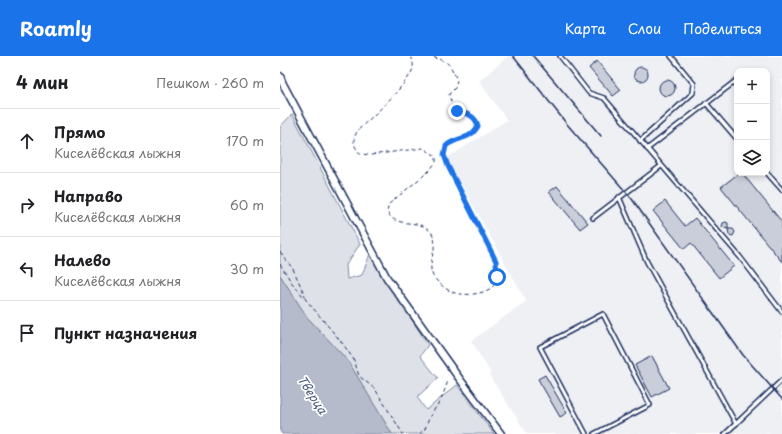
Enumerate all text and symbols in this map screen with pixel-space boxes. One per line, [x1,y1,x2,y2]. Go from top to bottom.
text: Roamly [20,14,92,42]
text: Карта [565,18,606,39]
text: Слои [628,18,661,39]
text: Поделиться [683,18,762,39]
map controls [734,68,770,176]
button: + [734,68,770,104]
text: 4 мин [16,69,69,95]
text: Пешком · 260 m [156,73,264,92]
route end [448,102,466,120]
button: − [734,104,770,140]
text: Прямо [54,120,105,143]
icon: ahead [16,130,38,152]
text: 170 m [226,131,264,150]
button: layers [734,140,770,176]
text: Киселёвская лыжня [54,143,181,162]
text: Направо [54,184,123,207]
icon: right [16,194,38,216]
text: 60 m [230,195,264,214]
text: Киселёвская лыжня [54,207,181,226]
text: Налево [54,248,111,271]
icon: left [16,258,38,280]
text: 30 m [230,259,264,278]
route start [488,268,506,286]
text: Киселёвская лыжня [54,271,181,290]
text: Пункт назначения [54,321,197,344]
icon: arrive [16,322,38,344]
water label: Тверца [294,372,332,418]

